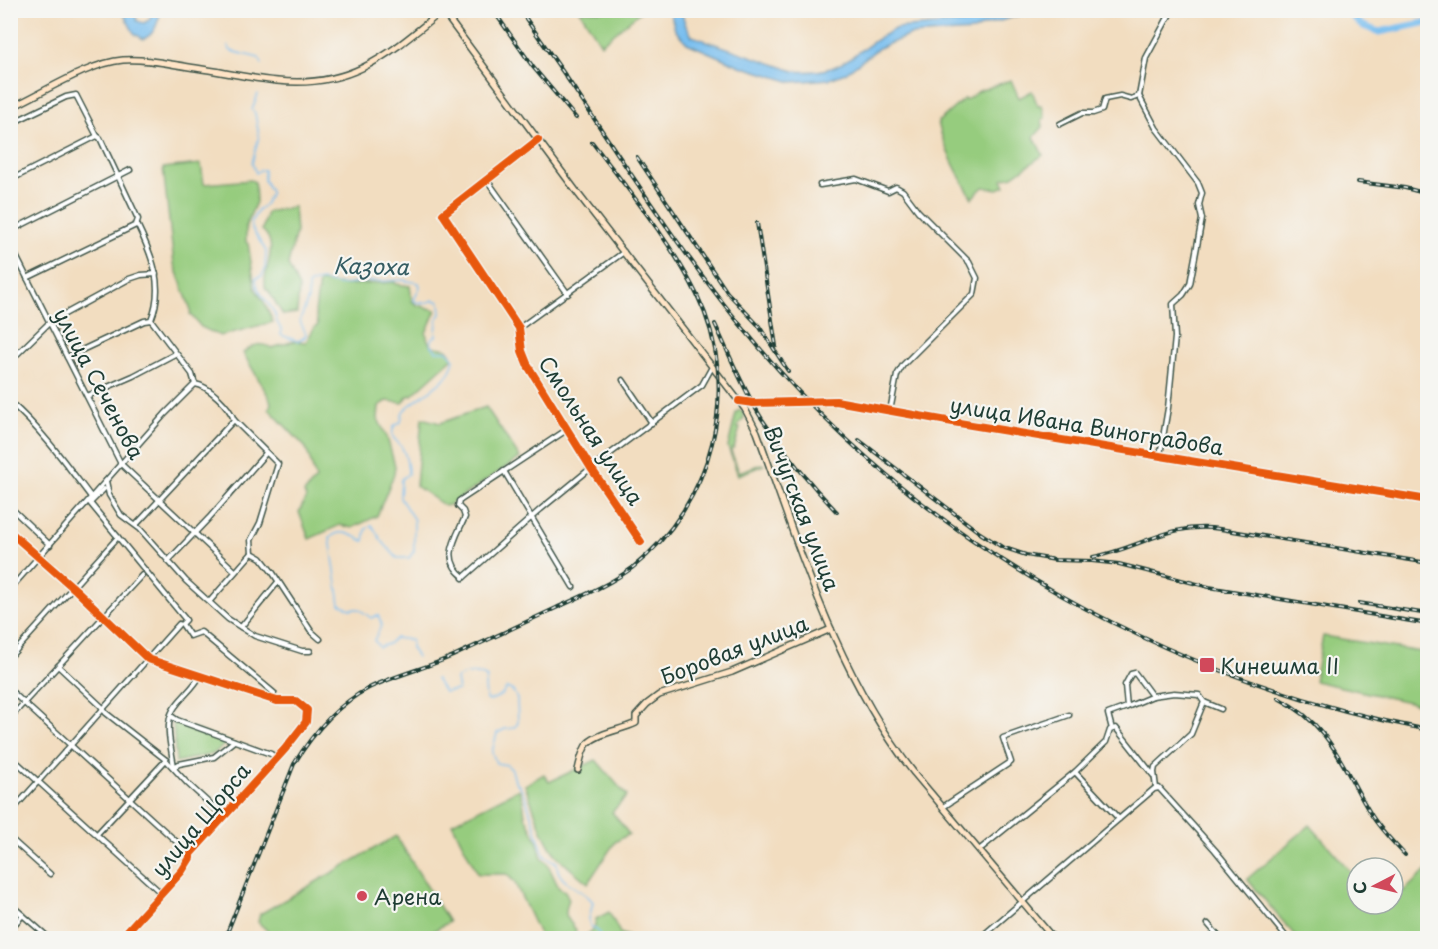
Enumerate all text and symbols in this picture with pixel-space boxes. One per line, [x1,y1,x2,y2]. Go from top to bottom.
water label: Казоха [333,248,410,282]
street label: улица Сеченова [47,301,153,465]
street label: Смольная улица [532,349,653,512]
street label: улица Ивана Виноградова [948,388,1226,462]
street label: Вичугская улица [757,421,849,596]
street label: Боровая улица [656,606,813,692]
place label: Кинешма II [1220,649,1339,681]
marker: Кинешма II [1198,656,1216,674]
street label: улица Щорса [143,755,257,883]
north arrow [1345,856,1405,916]
place label: Арена [374,880,441,912]
text: С [1346,881,1372,895]
marker: Арена [355,889,369,903]

